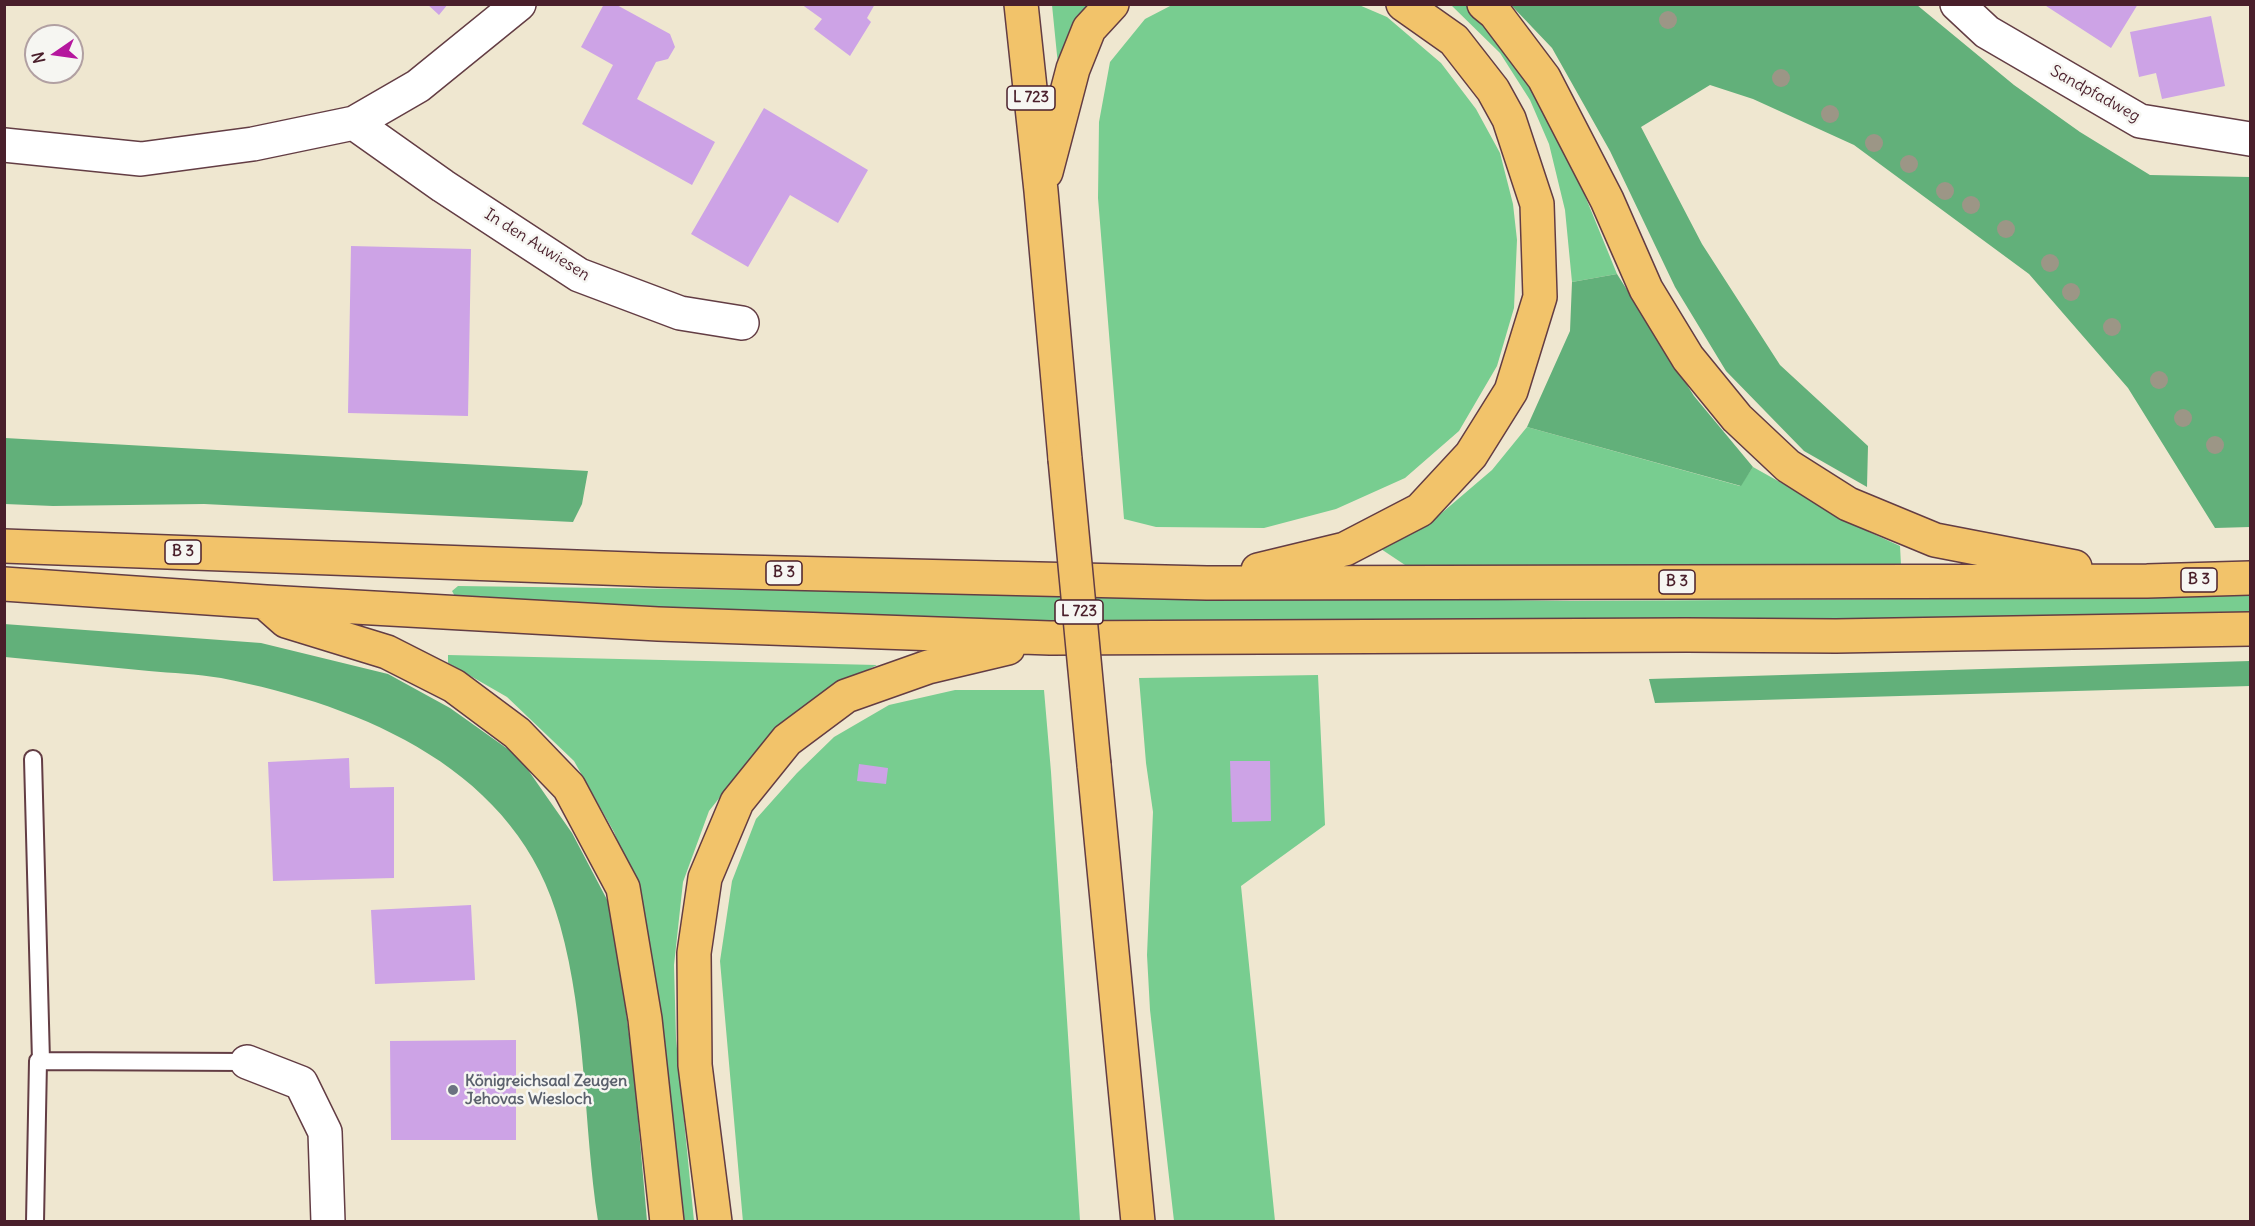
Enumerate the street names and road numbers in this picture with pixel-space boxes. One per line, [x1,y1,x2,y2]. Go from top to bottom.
street label: Sandpfadweg [2047,62,2143,126]
road number: L 723 [1007,86,1055,110]
street label: In den Auwiesen [481,205,593,285]
road number: B 3 [165,540,201,564]
road number: B 3 [766,561,802,585]
road number: B 3 [2181,568,2217,592]
road number: B 3 [1659,570,1695,594]
road number: L 723 [1055,600,1103,624]

